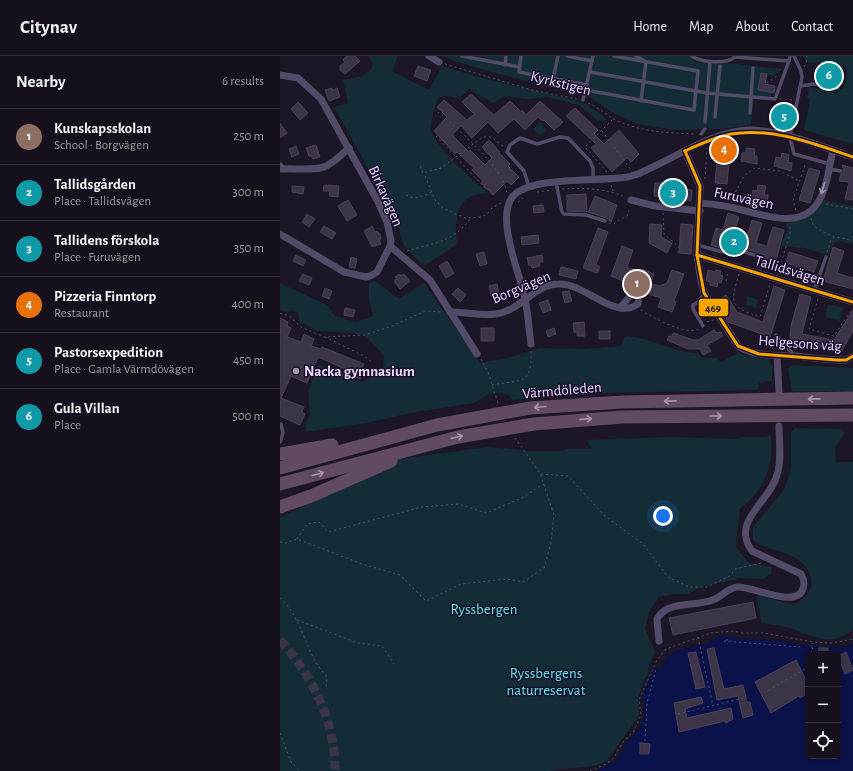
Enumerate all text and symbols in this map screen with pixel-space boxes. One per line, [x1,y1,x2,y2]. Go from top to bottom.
text: Citynav [20,18,77,37]
text: Home [633,20,667,34]
text: Map [689,20,713,34]
text: About [735,20,769,34]
text: Contact [791,20,833,34]
pin: 6 [816,61,842,91]
street label: Kyrkstigen [529,69,593,98]
text: Nearby [16,73,66,90]
text: 6 results [222,75,264,88]
pin: 5 [771,102,797,132]
text: Kunskapsskolan [54,121,151,136]
text: 1 [27,130,31,143]
text: 250 m [233,130,264,143]
pin: 4 [711,135,737,165]
text: School · Borgvägen [54,139,149,152]
street label: Birkavägen [366,164,406,229]
text: Tallidsgården [54,177,136,192]
pin: 3 [660,178,686,208]
one-way arrow [819,182,827,194]
street label: Furuvägen [713,185,775,212]
text: 2 [26,186,32,199]
text: 300 m [232,186,264,199]
text: Place · Tallidsvägen [54,195,151,208]
pin: 2 [721,227,747,257]
text: Tallidens förskola [54,233,159,248]
text: 3 [26,242,32,255]
text: 350 m [234,242,264,255]
text: Place · Furuvägen [54,251,141,264]
street label: Tallidsvägen [753,253,827,288]
street label: Borgvägen [490,268,553,307]
pin: 1 [624,269,650,299]
text: Pizzeria Finntorp [54,289,156,304]
text: 4 [26,298,32,311]
text: 400 m [231,298,264,311]
line badge: 469 [698,298,729,317]
text: 469 [705,303,721,314]
text: Restaurant [54,307,109,320]
street label: Helgesons väg [758,333,843,354]
text: Pastorsexpedition [54,345,163,360]
text: 5 [26,354,32,367]
text: 450 m [233,354,264,367]
text: Place · Gamla Värmdövägen [54,363,194,376]
place label: Nacka gymnasium [304,364,415,379]
marker: Nacka gymnasium [291,366,301,376]
street label: Värmdöleden [522,380,602,401]
one-way arrow [808,395,821,403]
one-way arrow [664,397,677,405]
text: Gula Villan [54,401,120,416]
one-way arrow [534,403,547,410]
text: 6 [26,410,32,423]
text: 500 m [232,410,264,423]
one-way arrow [709,412,722,420]
one-way arrow [579,416,592,423]
text: Place [54,419,81,432]
one-way arrow [450,433,463,440]
one-way arrow [311,469,324,477]
your location [653,506,673,526]
park label: Ryssbergen [451,602,517,617]
map controls [805,651,841,759]
button: + [805,651,841,687]
park label: Ryssbergens naturreservat [507,666,586,698]
button: − [805,687,841,723]
button: locate [805,723,841,759]

